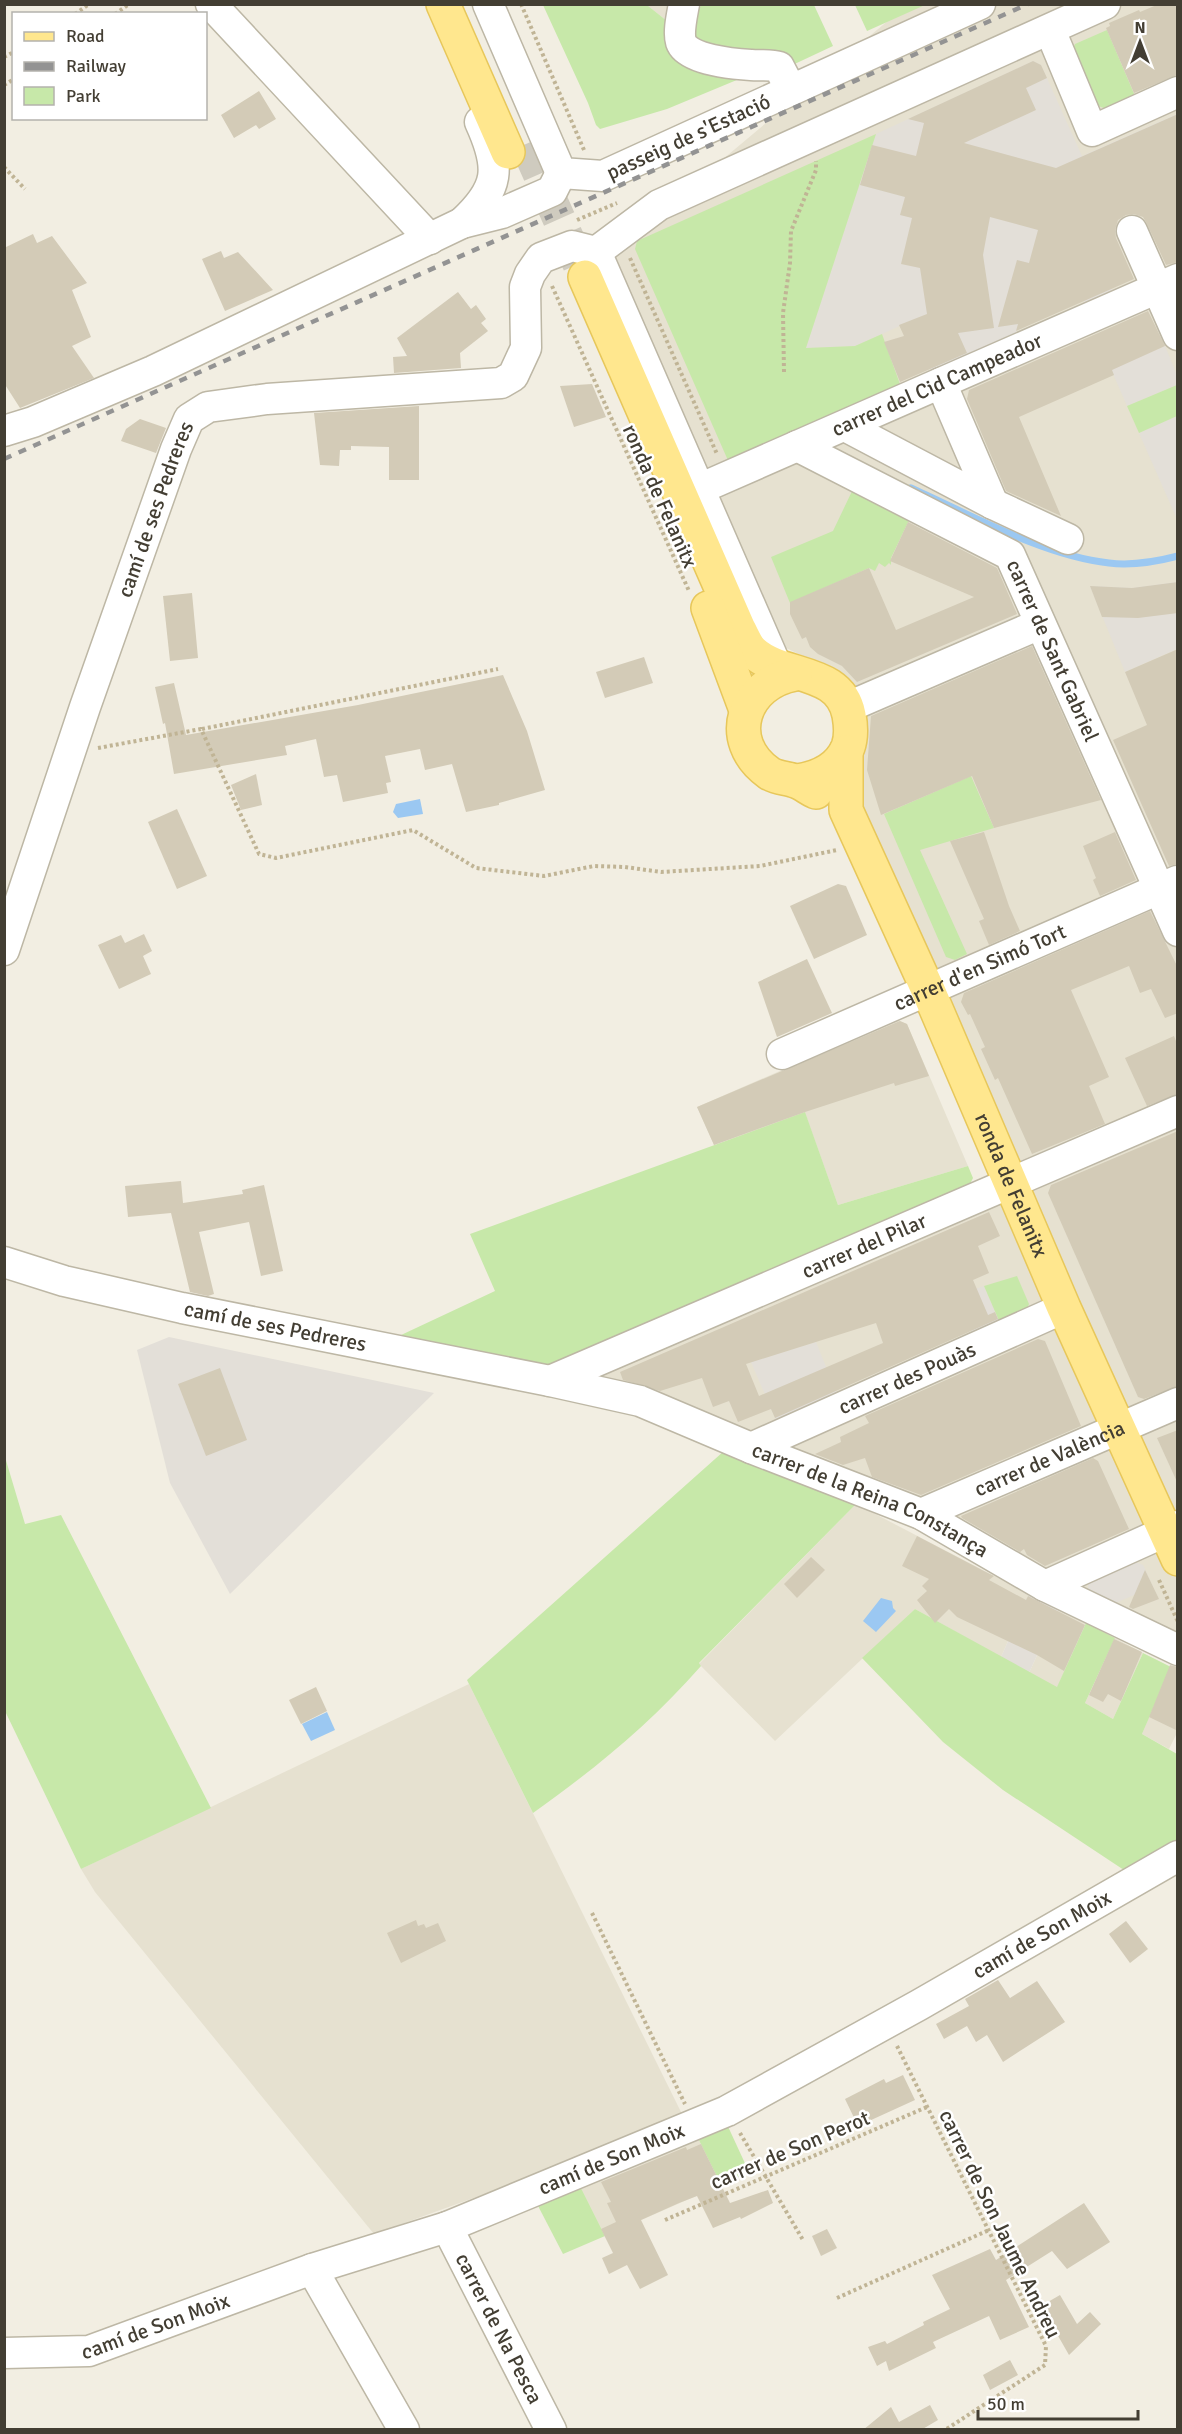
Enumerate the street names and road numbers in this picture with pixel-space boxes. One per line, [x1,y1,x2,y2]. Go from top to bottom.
street label: passeig de s'Estació [602,88,775,186]
street label: carrer del Cid Campeador [828,327,1046,442]
street label: camí de ses Pedreres [112,417,199,601]
street label: ronda de Felanitx [617,420,703,572]
street label: carrer de Sant Gabriel [1001,556,1105,746]
street label: carrer d'en Simó Tort [890,918,1070,1016]
street label: ronda de Felanitx [969,1109,1054,1262]
street label: carrer del Pilar [798,1208,931,1284]
street label: camí de ses Pedreres [182,1296,369,1357]
street label: carrer des Pouàs [834,1336,980,1420]
street label: carrer de València [970,1415,1129,1502]
street label: carrer de la Reina Constança [748,1437,993,1563]
street label: camí de Son Moix [968,1884,1116,1984]
street label: carrer de Son Perot [706,2105,874,2195]
street label: carrer de Son Jaume Andreu [933,2105,1067,2343]
street label: camí de Son Moix [535,2117,689,2201]
street label: carrer de Na Pesca [450,2249,548,2408]
street label: camí de Son Moix [82,2287,233,2364]

